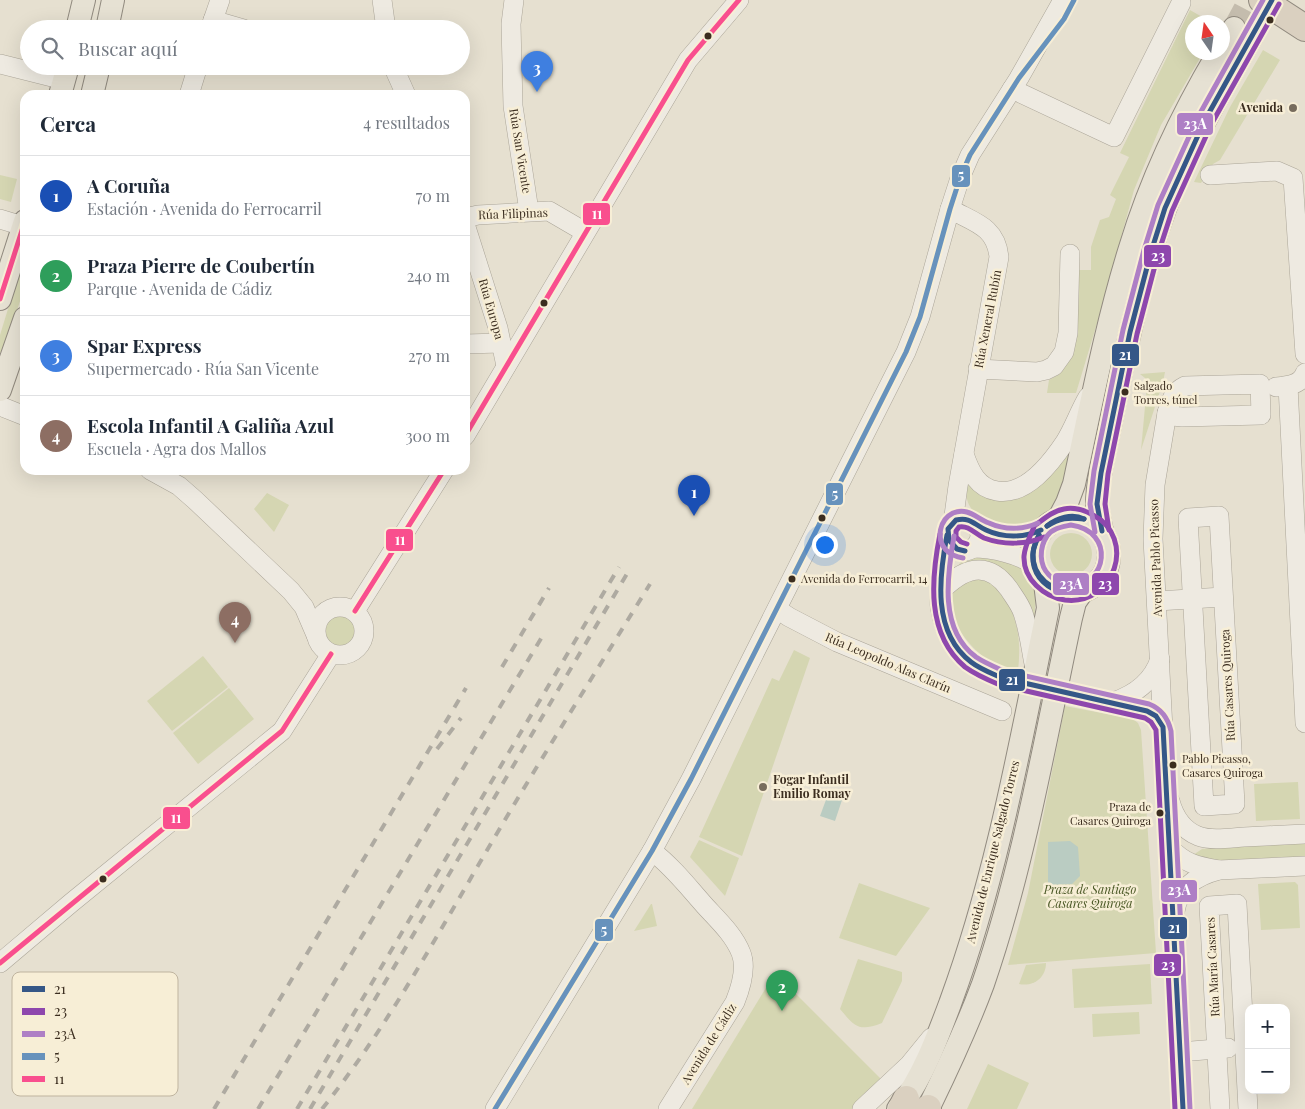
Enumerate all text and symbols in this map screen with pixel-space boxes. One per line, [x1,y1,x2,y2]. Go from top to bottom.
north arrow [1185,15,1230,60]
unlabelled marker [1265,15,1275,25]
search box [20,20,470,75]
unlabelled marker [703,31,713,41]
icon: search [38,34,66,62]
text: Buscar aquí [78,35,178,61]
pin: 3 [521,51,553,92]
place label: Avenida [1238,99,1284,115]
marker: Avenida [1287,102,1299,114]
street label: Rúa San Vicente [506,107,536,195]
text: Cerca [40,109,96,137]
text: 4 resultados [363,112,450,133]
line badge: 23A [1176,112,1214,136]
text: 23A [1183,114,1207,133]
line badge: 5 [951,164,971,188]
text: 5 [958,165,964,184]
text: A Coruña [87,172,170,198]
text: 1 [53,185,59,206]
text: 70 m [416,185,450,206]
text: Estación · Avenida do Ferrocarril [87,198,322,219]
line badge: 11 [582,202,611,226]
street label: Rúa Filipinas [478,204,548,222]
text: 11 [592,204,602,223]
line badge: 23 [1143,244,1172,268]
text: 23 [1151,246,1165,265]
text: Praza Pierre de Coubertín [87,252,315,278]
text: 2 [52,265,60,286]
text: 240 m [407,265,450,286]
street label: Rúa Xeneral Rubín [970,268,1004,369]
street label: Rúa Europa [476,276,508,341]
text: Parque · Avenida de Cádiz [87,278,272,299]
unlabelled marker [539,298,549,308]
text: Spar Express [87,332,202,358]
line badge: 21 [1111,343,1140,367]
text: 3 [52,345,60,366]
text: 270 m [408,345,450,366]
text: 21 [1119,345,1131,364]
text: Supermercado · Rúa San Vicente [87,358,319,379]
place label: Salgado Torres, túnel [1134,378,1197,407]
marker: Salgado Torres, túnel [1120,387,1130,397]
text: Escola Infantil A Galiña Azul [87,412,334,438]
text: 4 [52,425,60,446]
text: 300 m [405,425,450,446]
text: Escuela · Agra dos Mallos [87,438,266,459]
pin: 1 [678,475,710,516]
line badge: 5 [825,482,844,506]
text: 5 [832,484,838,503]
street label: Avenida Pablo Picasso [1145,498,1165,618]
unlabelled marker [817,513,827,523]
line badge: 11 [385,528,414,552]
text: 11 [395,530,405,549]
your location [812,532,838,558]
place label: Avenida do Ferrocarril, 14 [800,571,928,586]
line badge: 23A [1052,572,1090,596]
line badge: 23 [1091,572,1120,596]
marker: Avenida do Ferrocarril, 14 [787,574,797,584]
text: 23A [1059,574,1083,593]
text: 23 [1098,574,1112,593]
pin: 4 [219,602,251,643]
street label: Rúa Leopoldo Alas Clarín [823,628,954,696]
street label: Rúa Casares Quiroga [1216,629,1238,741]
line badge: 21 [998,668,1026,692]
text: 21 [1006,670,1018,689]
place label: Pablo Picasso, Casares Quiroga [1182,751,1264,780]
street label: Avenida de Enrique Salgado Torres [961,759,1023,946]
marker: Pablo Picasso, Casares Quiroga [1168,760,1178,770]
place label: Fogar Infantil Emilio Romay [773,771,851,801]
marker: Fogar Infantil Emilio Romay [757,781,769,793]
place label: Praza de Casares Quiroga [1070,799,1152,828]
line badge: 11 [162,806,191,830]
text: 11 [171,808,181,827]
marker: Praza de Casares Quiroga [1155,808,1165,818]
unlabelled marker [98,874,108,884]
line badge: 23A [1160,879,1198,903]
text: 23A [1167,880,1191,899]
park label: Praza de Santiago Casares Quiroga [1043,881,1136,911]
line badge: 21 [1159,916,1188,940]
street label: Rúa María Casares [1201,917,1223,1017]
line badge: 5 [594,918,614,942]
text: 21 [1168,918,1180,937]
text: 5 [601,920,607,939]
line badge: 23 [1153,953,1182,977]
text: 23 [1161,955,1175,974]
pin: 2 [766,970,798,1011]
legend [12,972,178,1096]
text: 21 [54,979,66,998]
street label: Avenida de Cádiz [676,1000,740,1088]
text: 23 [54,1001,67,1020]
map controls [1245,1004,1290,1094]
button: + [1245,1004,1290,1049]
text: 23A [54,1024,76,1043]
text: 5 [54,1046,60,1065]
button: − [1245,1049,1290,1094]
text: 11 [54,1069,64,1088]

